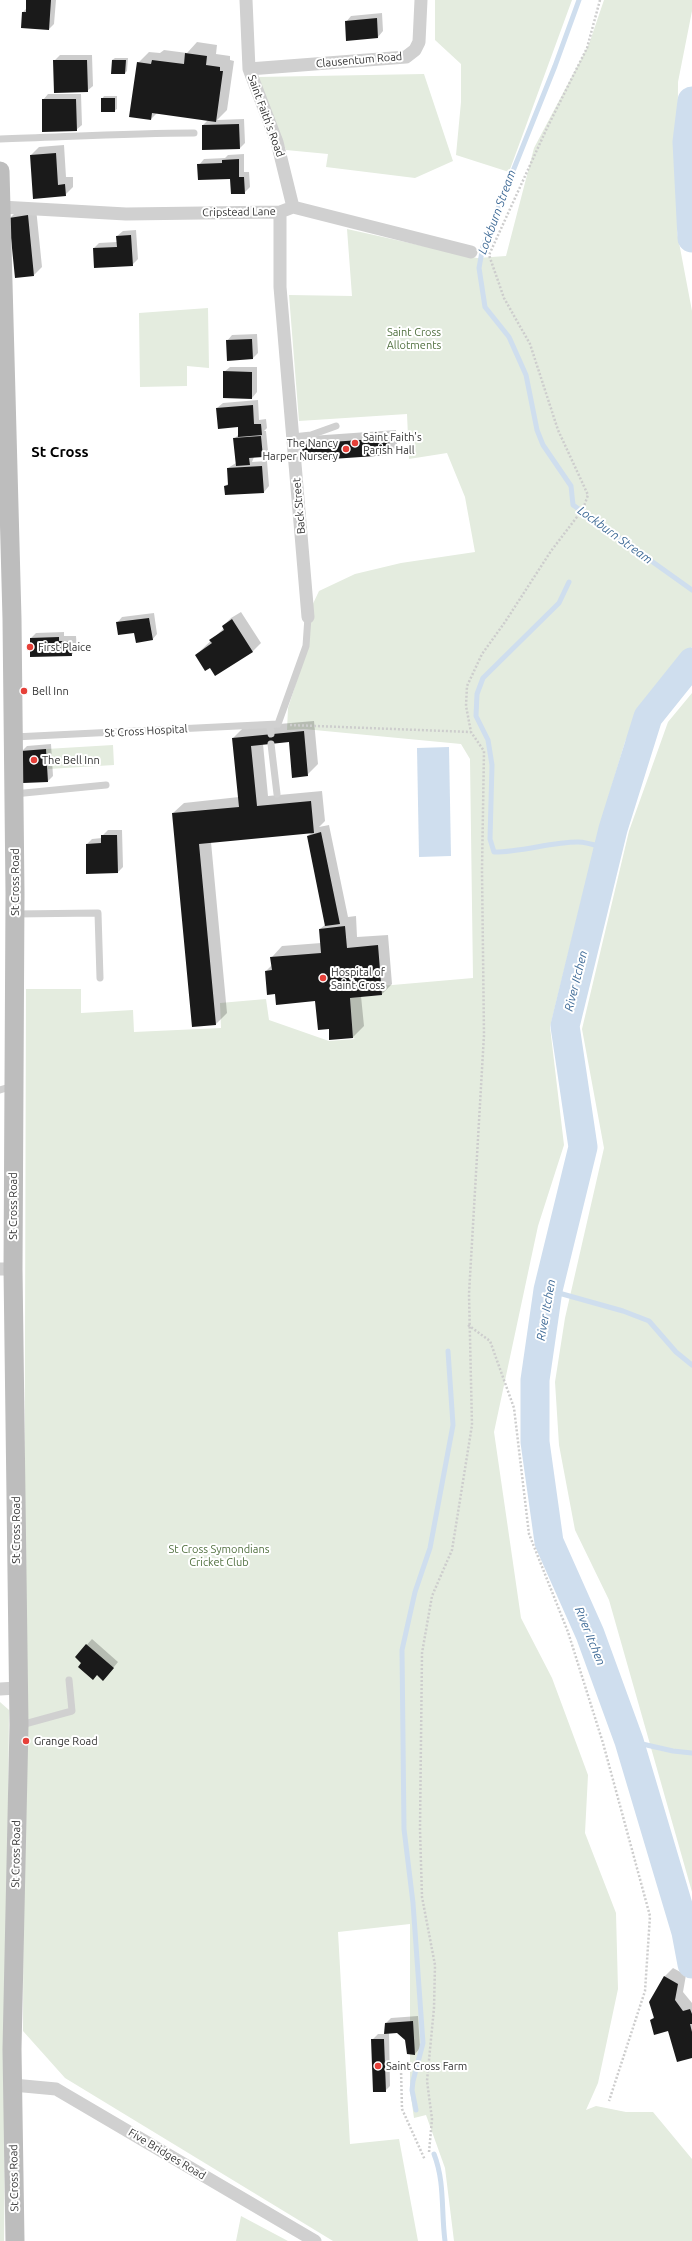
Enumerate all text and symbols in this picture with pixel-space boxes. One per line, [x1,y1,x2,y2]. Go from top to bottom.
street label: Clausentum Road [315,50,403,70]
street label: Saint Faith's Road [245,73,287,159]
water label: Lockburn Stream [475,168,519,256]
street label: Cripstead Lane [202,205,276,219]
park label: Saint Cross Allotments [387,325,441,351]
place label: Saint Faith's Parish Hall [363,430,422,456]
place label: The Nancy Harper Nursery [262,436,338,462]
marker: Saint Faith's Parish Hall [350,438,360,448]
district label: St Cross [31,443,89,461]
marker: The Nancy Harper Nursery [341,444,351,454]
street label: Back Street [290,477,308,535]
water label: Lockburn Stream [575,503,655,567]
place label: First Plaice [38,640,91,654]
marker: First Plaice [25,642,35,652]
place label: Bell Inn [32,684,69,698]
marker: Bell Inn [19,686,29,696]
street label: St Cross Hospital [104,722,188,740]
place label: The Bell Inn [42,753,100,767]
marker: The Bell Inn [29,755,39,765]
street label: St Cross Road [8,848,22,916]
water label: River Itchen [562,949,590,1013]
place label: Hospital of Saint Cross [331,965,385,991]
marker: Hospital of Saint Cross [318,973,328,983]
street label: St Cross Road [6,1172,20,1240]
water label: River Itchen [534,1278,558,1342]
street label: St Cross Road [9,1496,23,1564]
park label: St Cross Symondians Cricket Club [169,1542,269,1568]
water label: River Itchen [572,1605,608,1667]
place label: Grange Road [34,1734,98,1748]
marker: Grange Road [21,1736,31,1746]
street label: St Cross Road [9,1820,23,1888]
place label: Saint Cross Farm [386,2059,467,2073]
marker: Saint Cross Farm [373,2061,383,2071]
street label: Five Bridges Road [126,2126,208,2182]
street label: St Cross Road [7,2144,21,2212]

